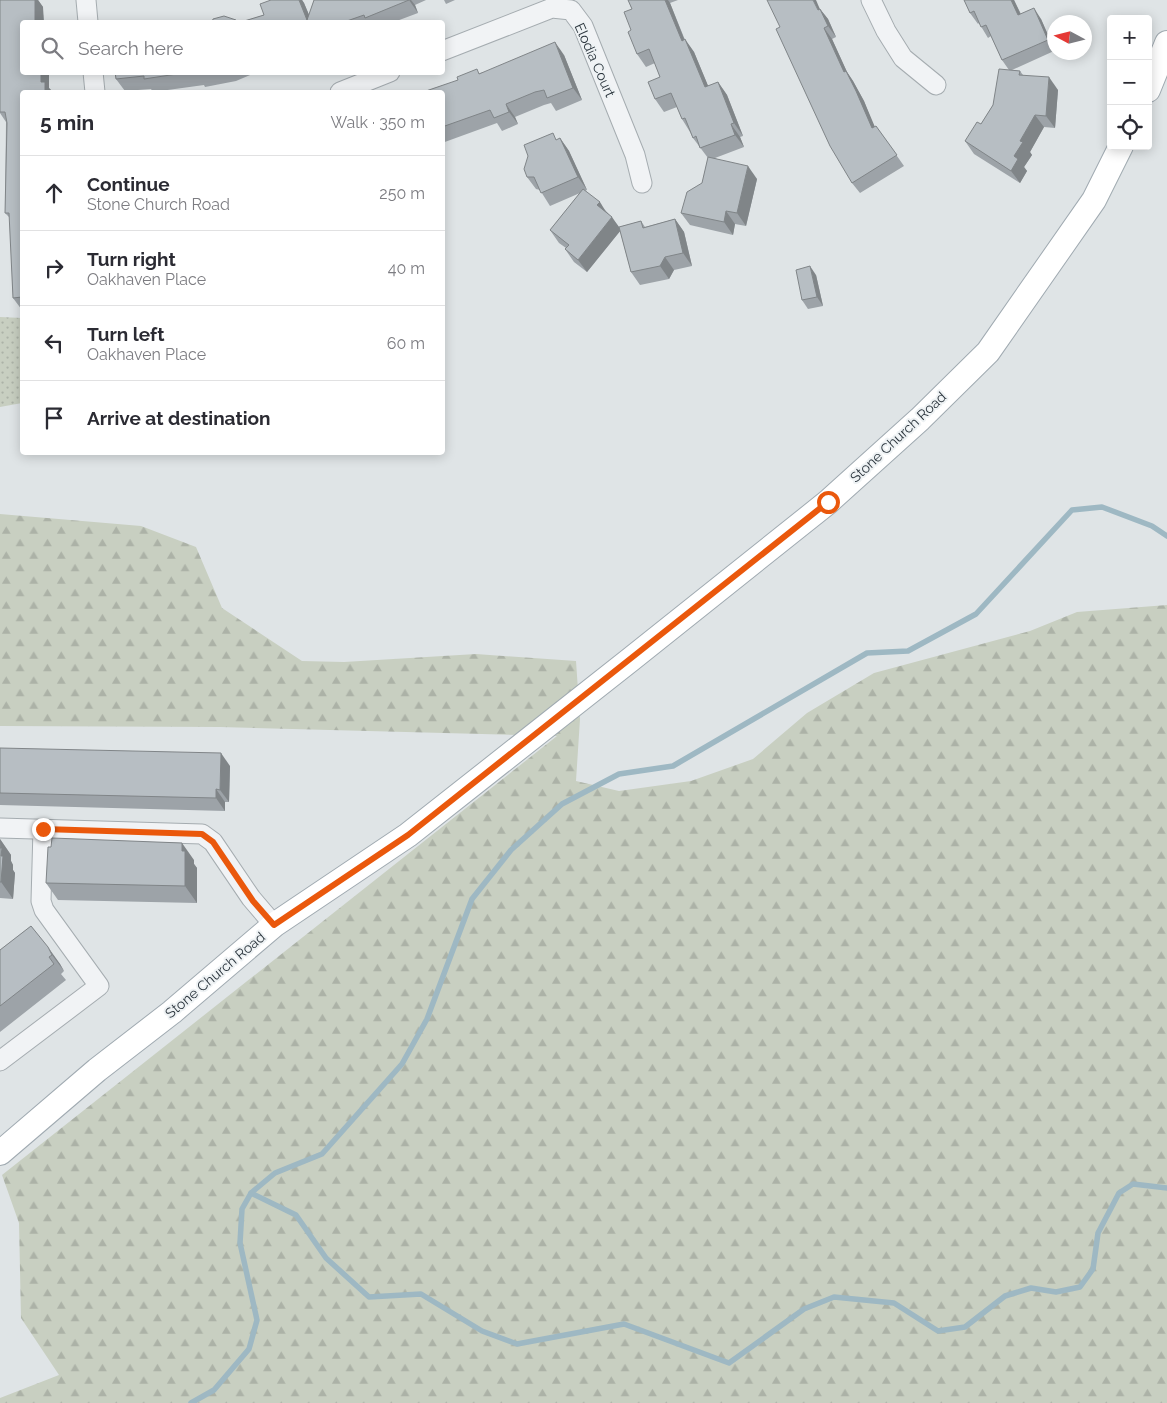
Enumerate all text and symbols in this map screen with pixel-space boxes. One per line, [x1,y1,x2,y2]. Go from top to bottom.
north arrow [1047,15,1092,60]
map controls [1107,15,1152,150]
button: + [1107,15,1152,60]
search box [20,20,445,75]
street label: Elodia Court [572,20,619,100]
icon: search [38,34,66,62]
text: Search here [78,37,184,59]
button: − [1107,60,1152,105]
button: locate [1107,105,1152,150]
text: 5 min [40,110,94,135]
text: Walk · 350 m [331,113,425,132]
text: Continue [87,173,170,195]
icon: ahead [40,179,68,207]
text: 250 m [379,184,425,203]
text: Stone Church Road [87,195,230,214]
text: Turn right [87,248,176,270]
icon: right [40,254,68,282]
text: 40 m [388,259,425,278]
text: Oakhaven Place [87,270,206,289]
text: Turn left [87,323,164,345]
icon: left [40,329,68,357]
text: 60 m [387,334,425,353]
text: Oakhaven Place [87,345,206,364]
street label: Stone Church Road [847,389,949,485]
icon: arrive [40,404,68,432]
text: Arrive at destination [87,407,271,429]
route start [817,491,840,514]
route end [32,818,55,841]
street label: Stone Church Road [162,929,268,1021]

